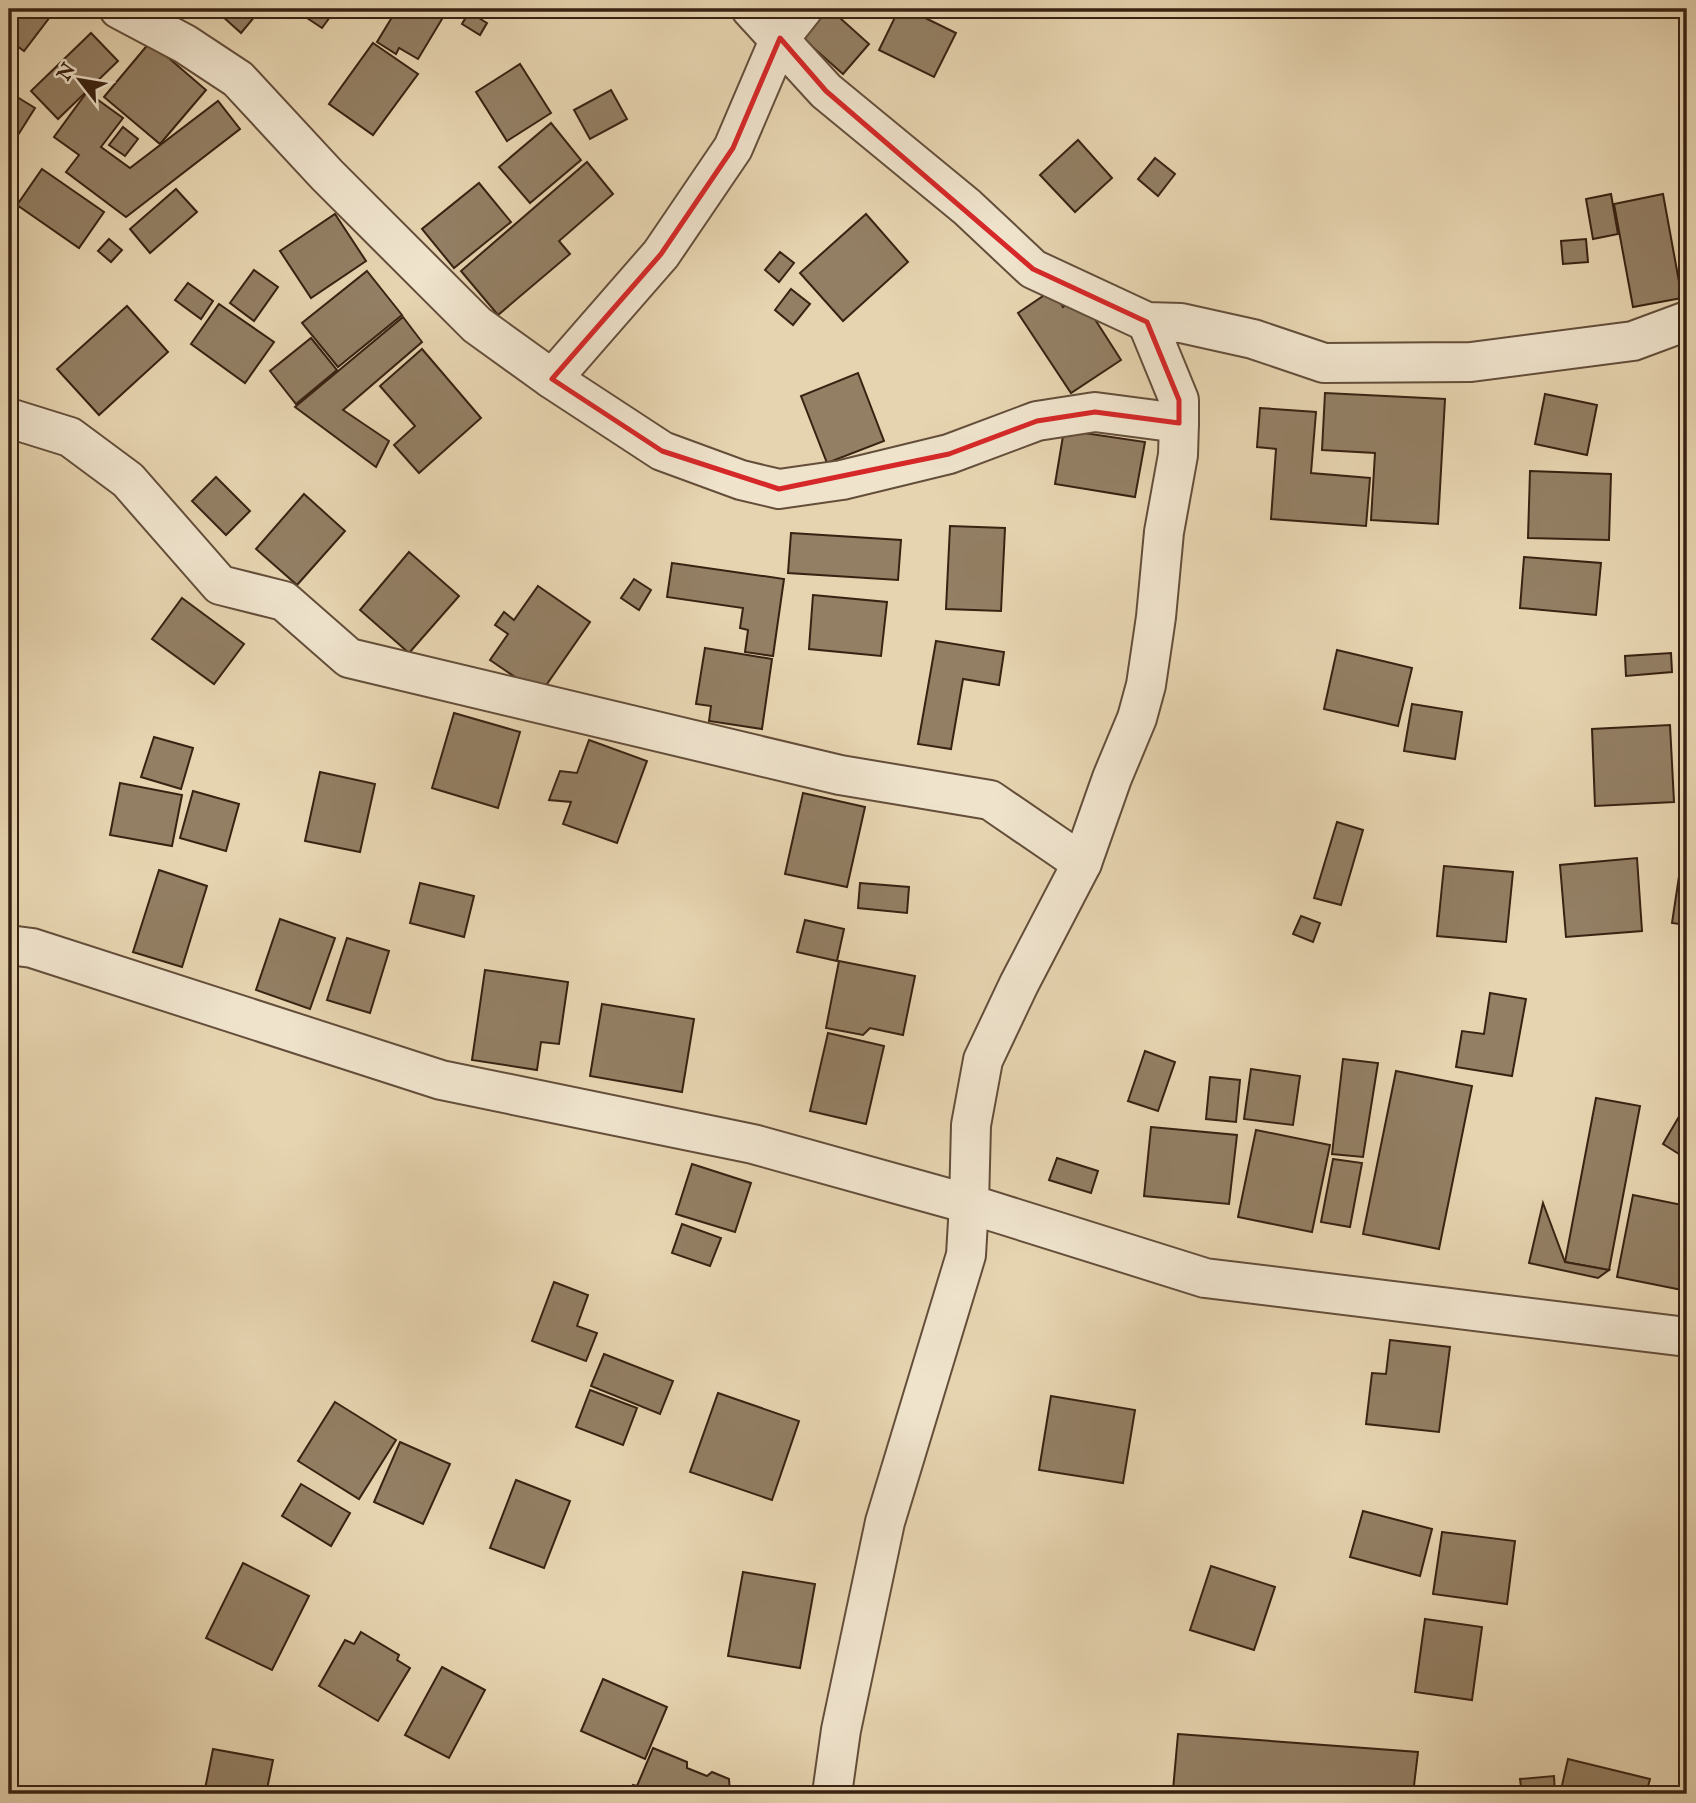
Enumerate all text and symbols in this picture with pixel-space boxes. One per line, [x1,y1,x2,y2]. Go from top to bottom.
north arrow [46,46,116,116]
text: N [52,59,82,86]

